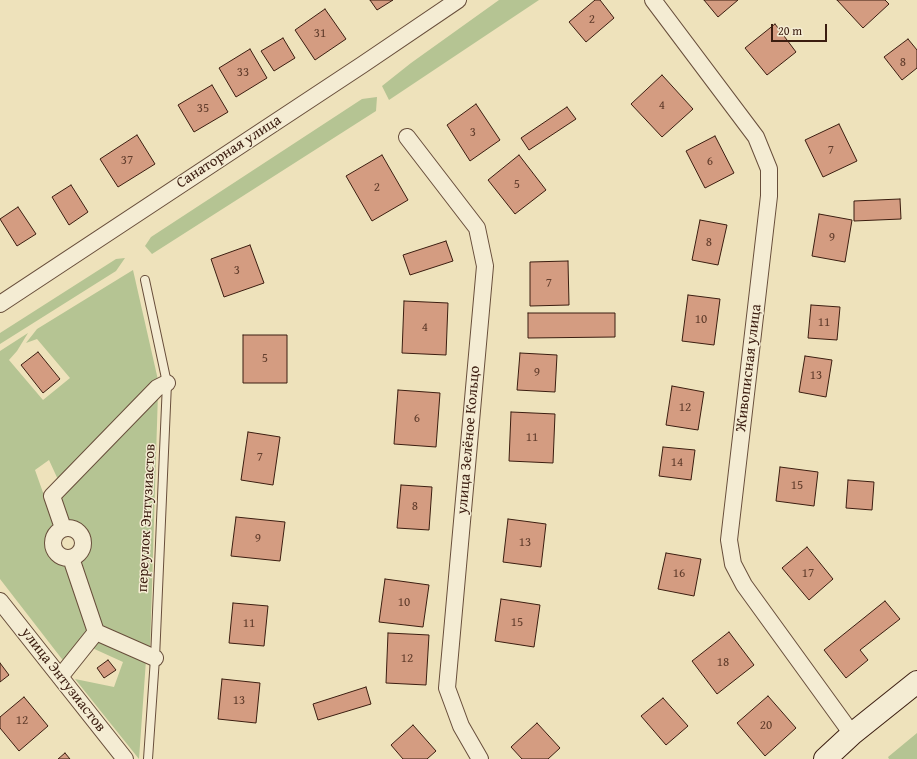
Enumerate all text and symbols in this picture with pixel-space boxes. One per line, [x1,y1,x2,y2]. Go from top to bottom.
house number: 2 [589,12,595,28]
scale bar [773,16,829,42]
text: 20 m [778,22,802,39]
house number: 31 [314,26,326,42]
house number: 8 [900,55,906,71]
house number: 33 [237,65,249,81]
house number: 4 [659,98,665,114]
house number: 35 [197,101,209,117]
street label: Санаторная улица [173,111,285,193]
house number: 3 [470,125,476,141]
house number: 7 [828,143,834,159]
house number: 37 [121,153,133,169]
house number: 6 [707,154,713,170]
house number: 5 [514,177,520,193]
house number: 2 [374,180,380,196]
house number: 9 [829,230,835,246]
house number: 8 [706,235,712,251]
house number: 3 [234,263,240,279]
house number: 7 [546,276,552,292]
street label: Живописная улица [732,303,766,433]
house number: 10 [695,312,707,328]
house number: 11 [818,315,830,331]
house number: 4 [422,320,428,336]
house number: 5 [262,351,268,367]
street label: улица Зелёное Кольцо [454,365,484,515]
house number: 9 [534,365,540,381]
house number: 13 [810,368,822,384]
house number: 12 [679,400,691,416]
house number: 6 [414,411,420,427]
house number: 11 [526,430,538,446]
street label: переулок Энтузиастов [134,443,160,593]
house number: 7 [257,450,263,466]
house number: 14 [671,455,683,471]
house number: 15 [791,478,803,494]
house number: 8 [412,499,418,515]
house number: 9 [255,531,261,547]
house number: 13 [519,535,531,551]
house number: 16 [673,566,685,582]
house number: 17 [802,566,814,582]
house number: 10 [398,595,410,611]
house number: 15 [511,615,523,631]
house number: 11 [243,616,255,632]
street label: улица Энтузиастов [17,624,109,736]
house number: 12 [401,651,413,667]
house number: 18 [717,655,729,671]
house number: 13 [233,693,245,709]
house number: 12 [16,713,28,729]
house number: 20 [760,718,772,734]

